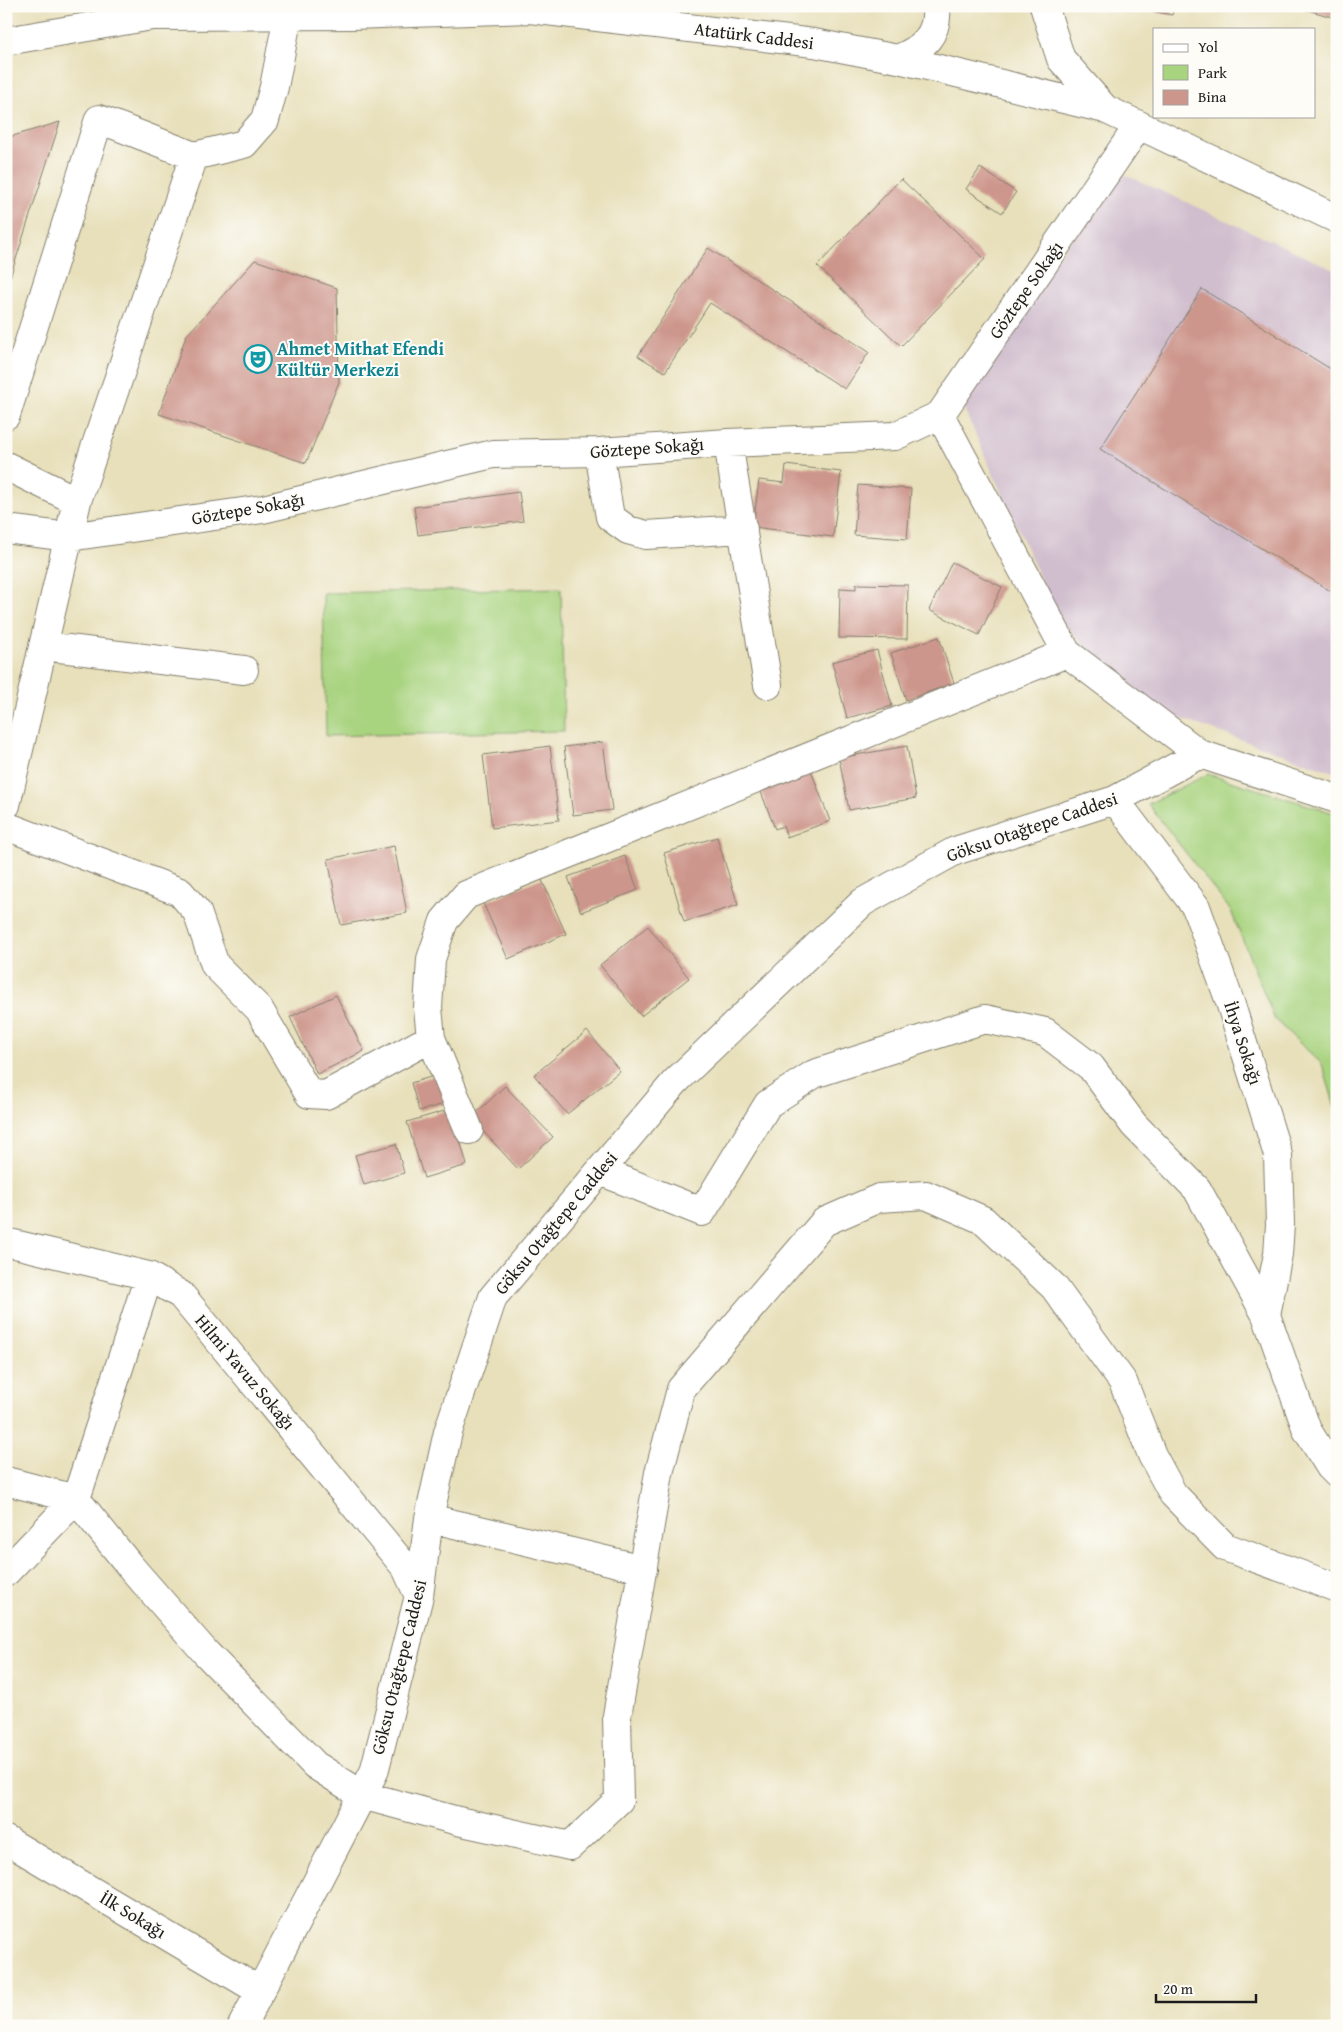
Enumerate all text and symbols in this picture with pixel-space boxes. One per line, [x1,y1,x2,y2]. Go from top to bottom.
street label: Atatürk Caddesi [693,15,816,56]
legend [1153,28,1316,118]
text: Yol [1198,36,1218,57]
text: Park [1198,62,1227,83]
text: Bina [1198,86,1226,107]
street label: Göztepe Sokağı [982,235,1069,344]
place label: Ahmet Mithat Efendi Kültür Merkezi [277,335,444,383]
theatre icon: Ahmet Mithat Efendi Kültür Merkezi [243,344,273,374]
street label: Göztepe Sokağı [589,430,705,465]
street label: Göztepe Sokağı [189,485,307,532]
street label: Göksu Otağtepe Caddesi [943,785,1121,869]
street label: İhya Sokağı [1217,998,1270,1088]
street label: Göksu Otağtepe Caddesi [488,1145,624,1300]
street label: Hilmi Yavuz Sokağı [189,1308,302,1435]
street label: Göksu Otağtepe Caddesi [364,1576,433,1757]
street label: İlk Sokağı [95,1884,172,1945]
scale bar [1156,1972,1256,2004]
text: 20 m [1163,1978,1194,1999]

